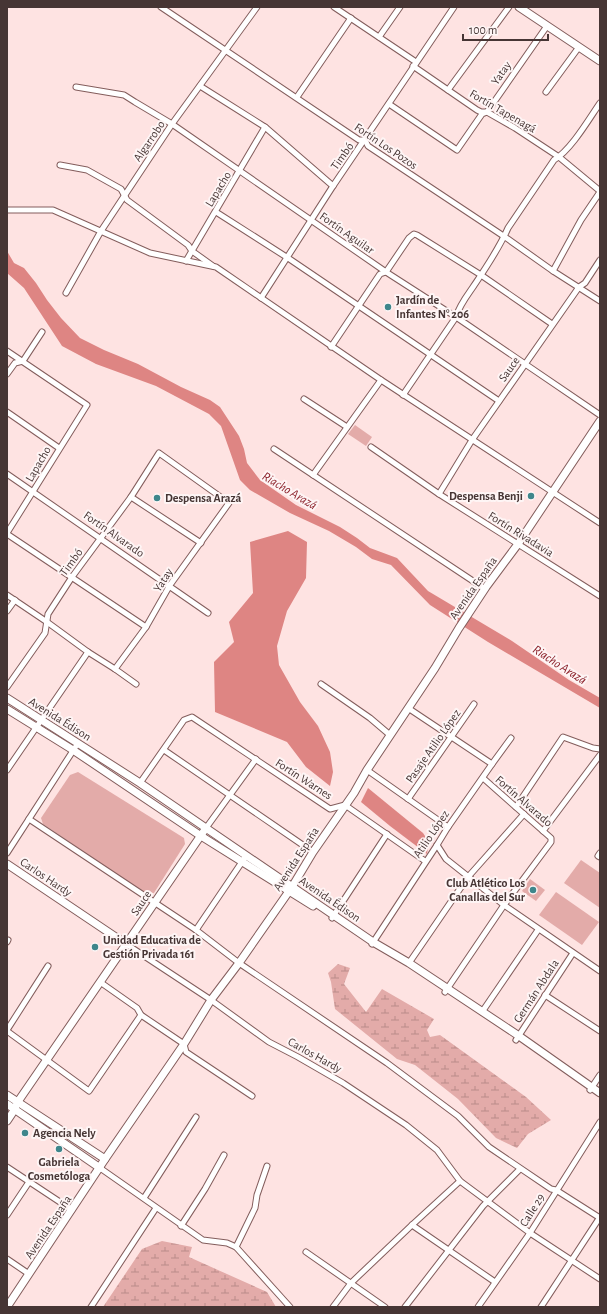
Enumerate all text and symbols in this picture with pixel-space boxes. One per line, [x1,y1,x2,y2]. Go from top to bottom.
scale bar [463,16,548,42]
text: 100 m [469,24,497,36]
street label: Yatay [489,59,514,87]
street label: Fortín Tapenagá [468,87,539,135]
street label: Algarrobo [131,118,167,164]
street label: Fortín Los Pozos [352,121,420,171]
street label: Timbó [328,140,356,172]
street label: Lapacho [203,169,233,209]
street label: Fortín Aguilar [318,210,377,256]
place label: Jardín de Infantes N° 206 [396,294,469,320]
marker: Jardín de Infantes N° 206 [383,302,393,312]
street label: Sauce [496,354,522,384]
street label: Lapacho [23,444,53,484]
water label: Riacho Arazá [260,470,319,513]
place label: Despensa Benji [449,490,523,503]
marker: Despensa Benji [526,491,536,501]
place label: Despensa Arazá [165,492,242,504]
marker: Despensa Arazá [152,493,162,503]
street label: Fortín Alvarado [82,509,147,559]
street label: Fortín Rivadavia [486,509,556,559]
street label: Timbó [57,546,85,578]
street label: Avenida España [447,554,499,622]
street label: Yatay [151,566,176,594]
water label: Riacho Arazá [530,643,589,688]
street label: Avenida Édison [27,694,94,743]
street label: Pasaje Atilio López [403,707,464,785]
street label: Fortín Warnes [274,756,334,802]
street label: Fortín Alvarado [493,773,555,829]
street label: Atilio López [411,808,451,860]
street label: Avenida España [271,825,321,893]
street label: Carlos Hardy [17,855,74,899]
street label: Avenida Édison [297,873,363,924]
place label: Club Atlético Los Canallas del Sur [446,877,526,903]
marker: Club Atlético Los Canallas del Sur [528,885,538,895]
street label: Sauce [128,888,154,918]
place label: Unidad Educativa de Gestión Privada 161 [103,934,201,960]
marker: Unidad Educativa de Gestión Privada 161 [90,942,100,952]
street label: Germán Abdala [511,957,561,1025]
street label: Carlos Hardy [286,1035,344,1076]
place label: Agencia Nely [33,1127,96,1140]
marker: Agencia Nely [20,1128,30,1138]
marker: Gabriela Cosmetóloga [54,1144,64,1154]
place label: Gabriela Cosmetóloga [28,1156,90,1182]
street label: Calle 29 [517,1191,547,1229]
street label: Avenida España [22,1193,74,1261]

